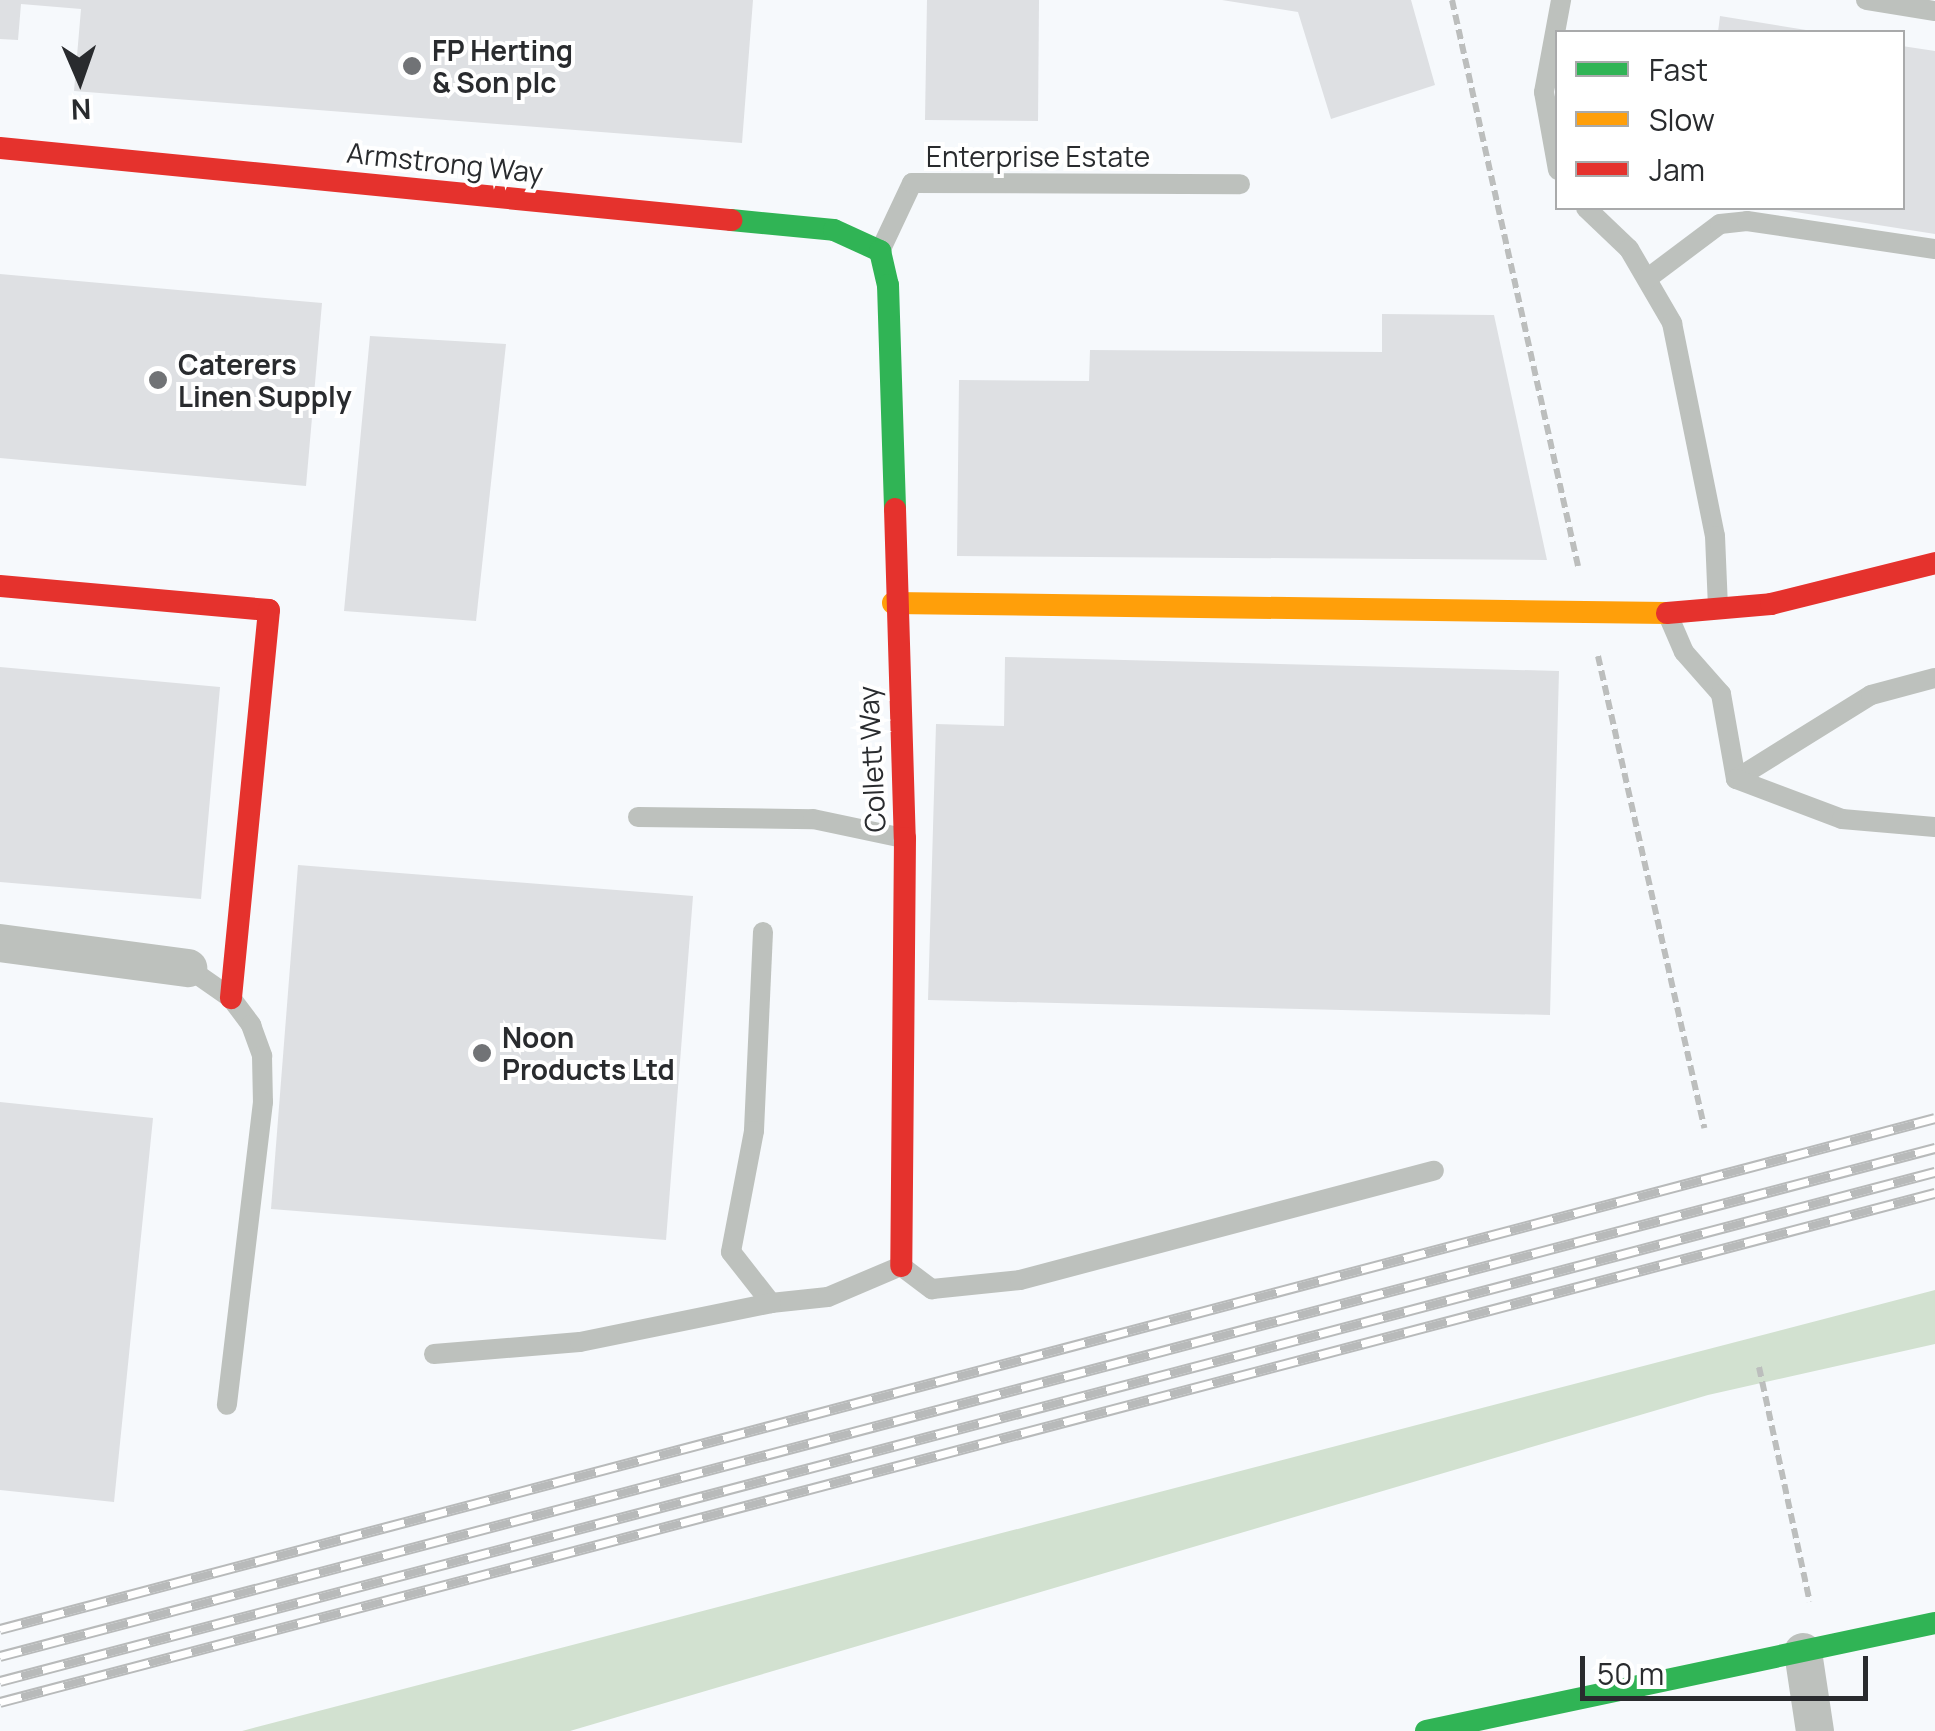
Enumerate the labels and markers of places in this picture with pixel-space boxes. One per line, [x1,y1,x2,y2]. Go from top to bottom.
place label: FP Herting & Son plc [432,33,573,99]
marker: FP Herting & Son plc [401,55,423,77]
place label: Caterers Linen Supply [178,347,352,413]
marker: Caterers Linen Supply [147,369,169,391]
place label: Noon Products Ltd [502,1020,675,1086]
marker: Noon Products Ltd [471,1042,493,1064]

